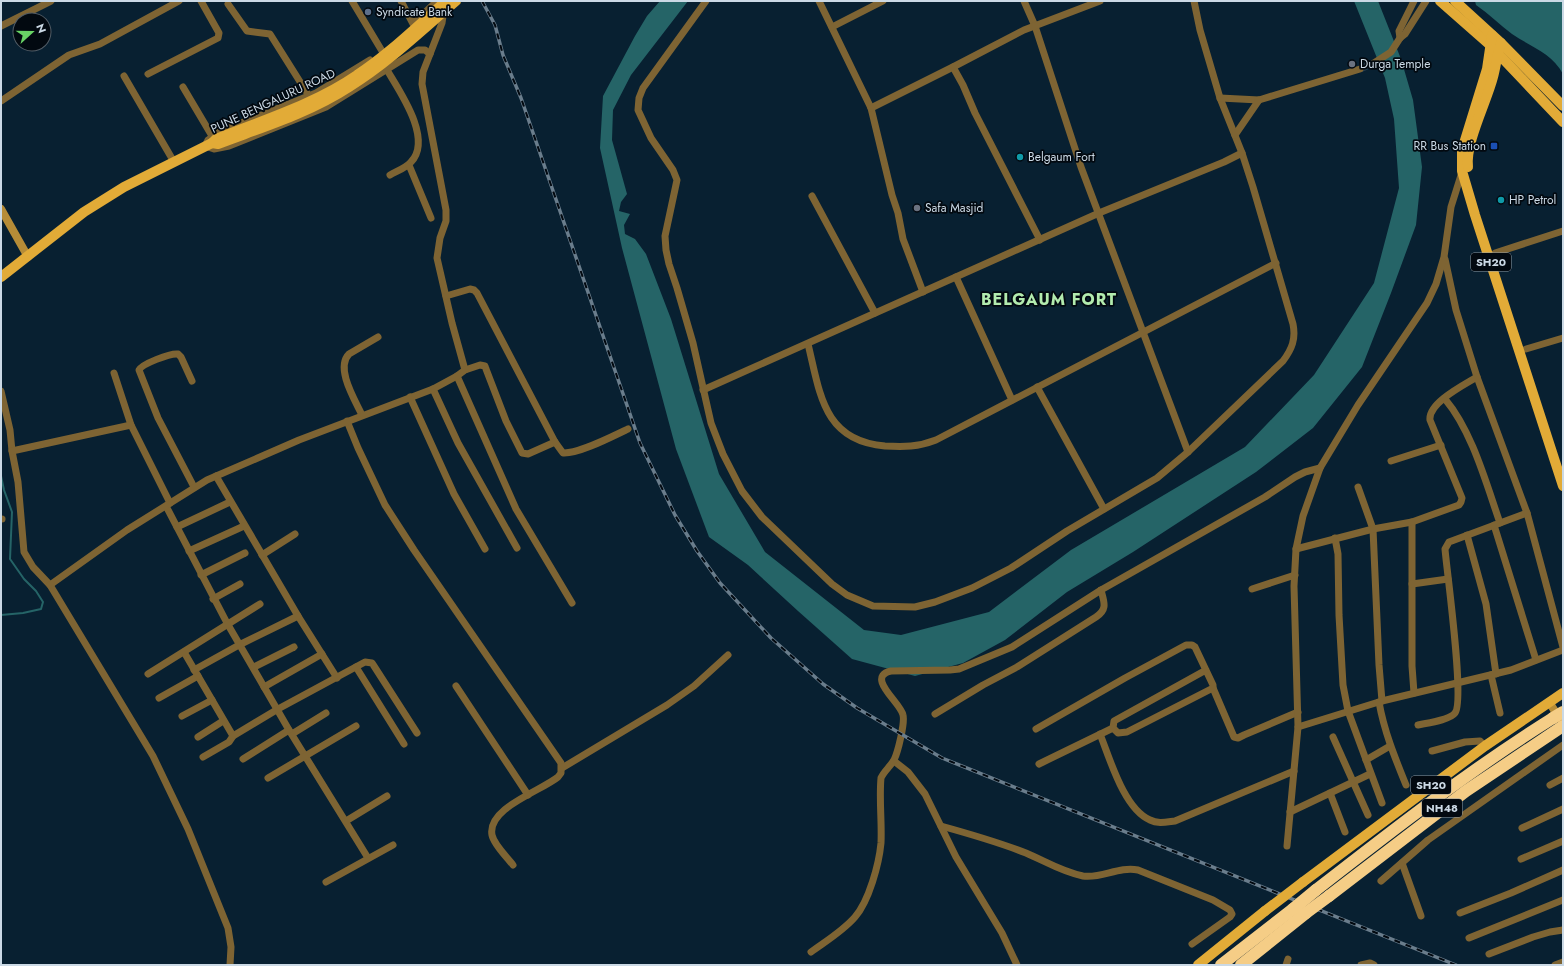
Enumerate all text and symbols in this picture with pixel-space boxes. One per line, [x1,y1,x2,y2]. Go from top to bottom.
place label: Syndicate Bank [376,3,453,21]
marker: Syndicate Bank [363,7,373,17]
north arrow [12,12,52,52]
text: N [32,21,50,35]
place label: Durga Temple [1360,55,1430,73]
marker: Durga Temple [1347,59,1357,69]
street label: PUNE BENGALURU ROAD [208,64,338,138]
place label: RR Bus Station [1413,137,1486,155]
marker: RR Bus Station [1489,141,1499,151]
place label: Belgaum Fort [1028,148,1095,166]
marker: Belgaum Fort [1015,152,1025,162]
place label: HP Petrol [1509,191,1556,209]
marker: HP Petrol [1496,195,1506,205]
place label: Safa Masjid [925,199,983,217]
marker: Safa Masjid [912,203,922,213]
road number: SH20 [1471,253,1511,271]
district label: BELGAUM FORT [981,288,1117,311]
road number: SH20 [1411,776,1451,794]
road number: NH48 [1422,799,1462,817]

